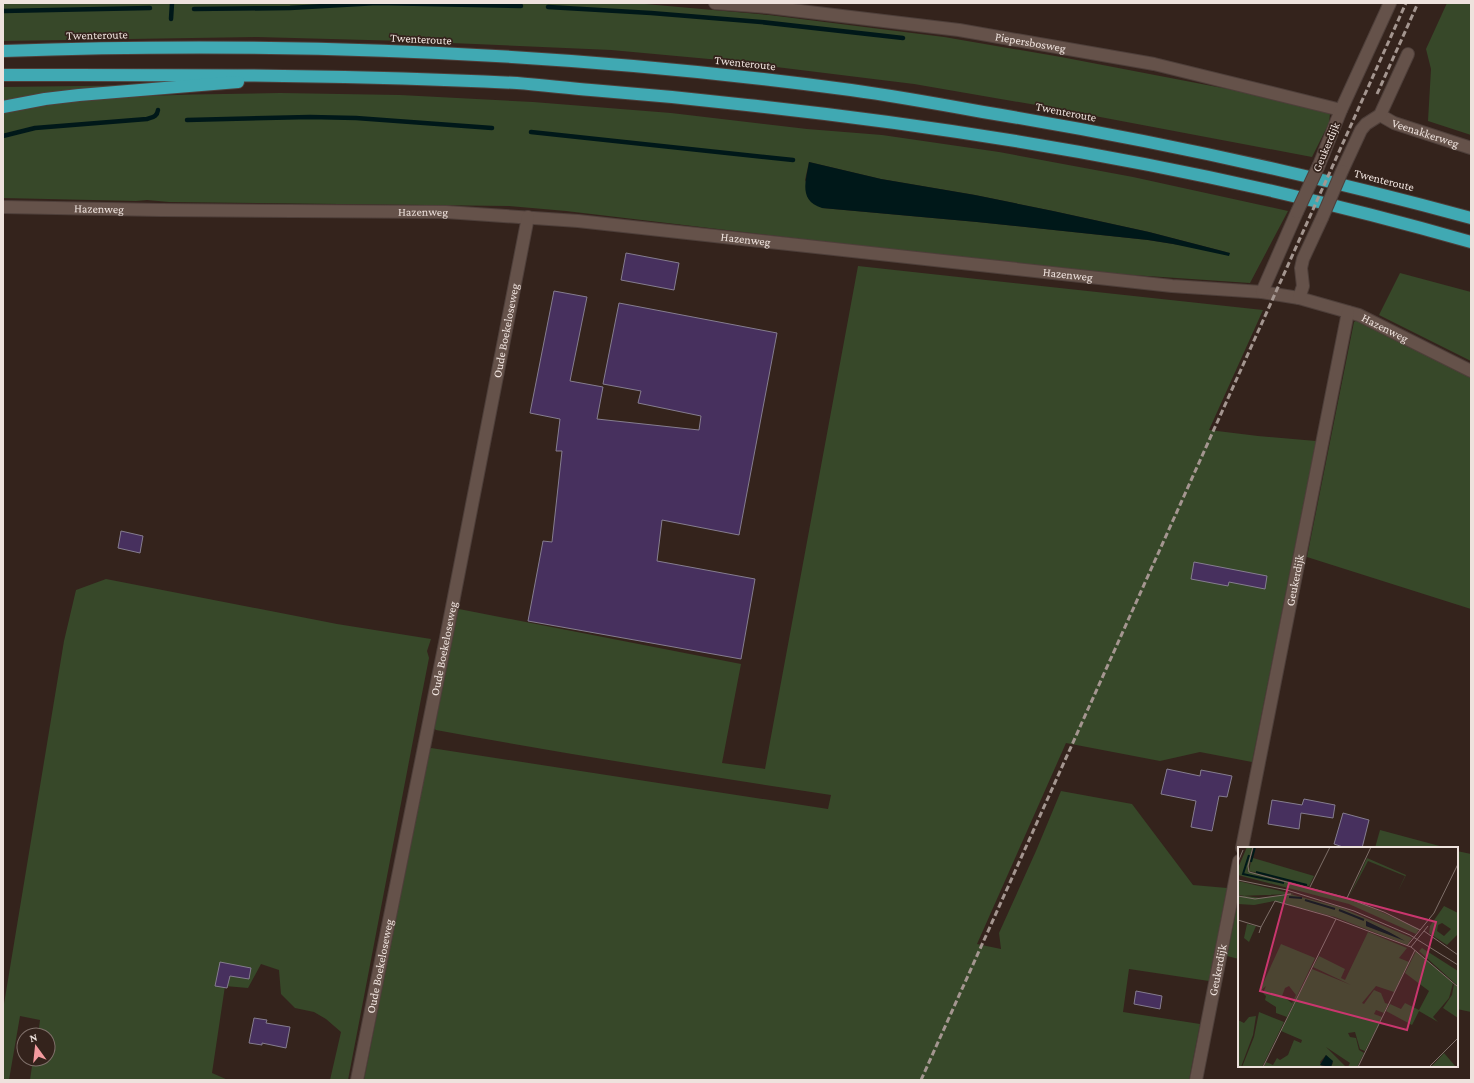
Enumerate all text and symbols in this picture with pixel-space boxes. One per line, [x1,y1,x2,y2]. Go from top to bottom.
street label: Twenteroute [66,27,128,43]
street label: Piepersbosweg [994,29,1067,56]
street label: Twenteroute [390,30,452,48]
street label: Twenteroute [714,53,776,73]
street label: Twenteroute [1034,99,1098,125]
street label: Veenakkerweg [1390,116,1461,151]
street label: Geukerdijk [1309,120,1343,174]
street label: Twenteroute [1352,166,1416,194]
street label: Hazenweg [74,201,124,216]
street label: Hazenweg [398,205,448,219]
street label: Hazenweg [720,230,771,249]
street label: Hazenweg [1042,265,1094,284]
street label: Oude Boekeloseweg [490,282,522,379]
street label: Hazenweg [1359,311,1411,346]
street label: Geukerdijk [1283,553,1307,607]
street label: Oude Boekeloseweg [428,600,460,697]
inset map [1238,847,1458,1067]
street label: Oude Boekeloseweg [364,918,396,1015]
street label: Geukerdijk [1206,943,1230,997]
north arrow [16,1027,56,1067]
text: N [28,1030,39,1044]

